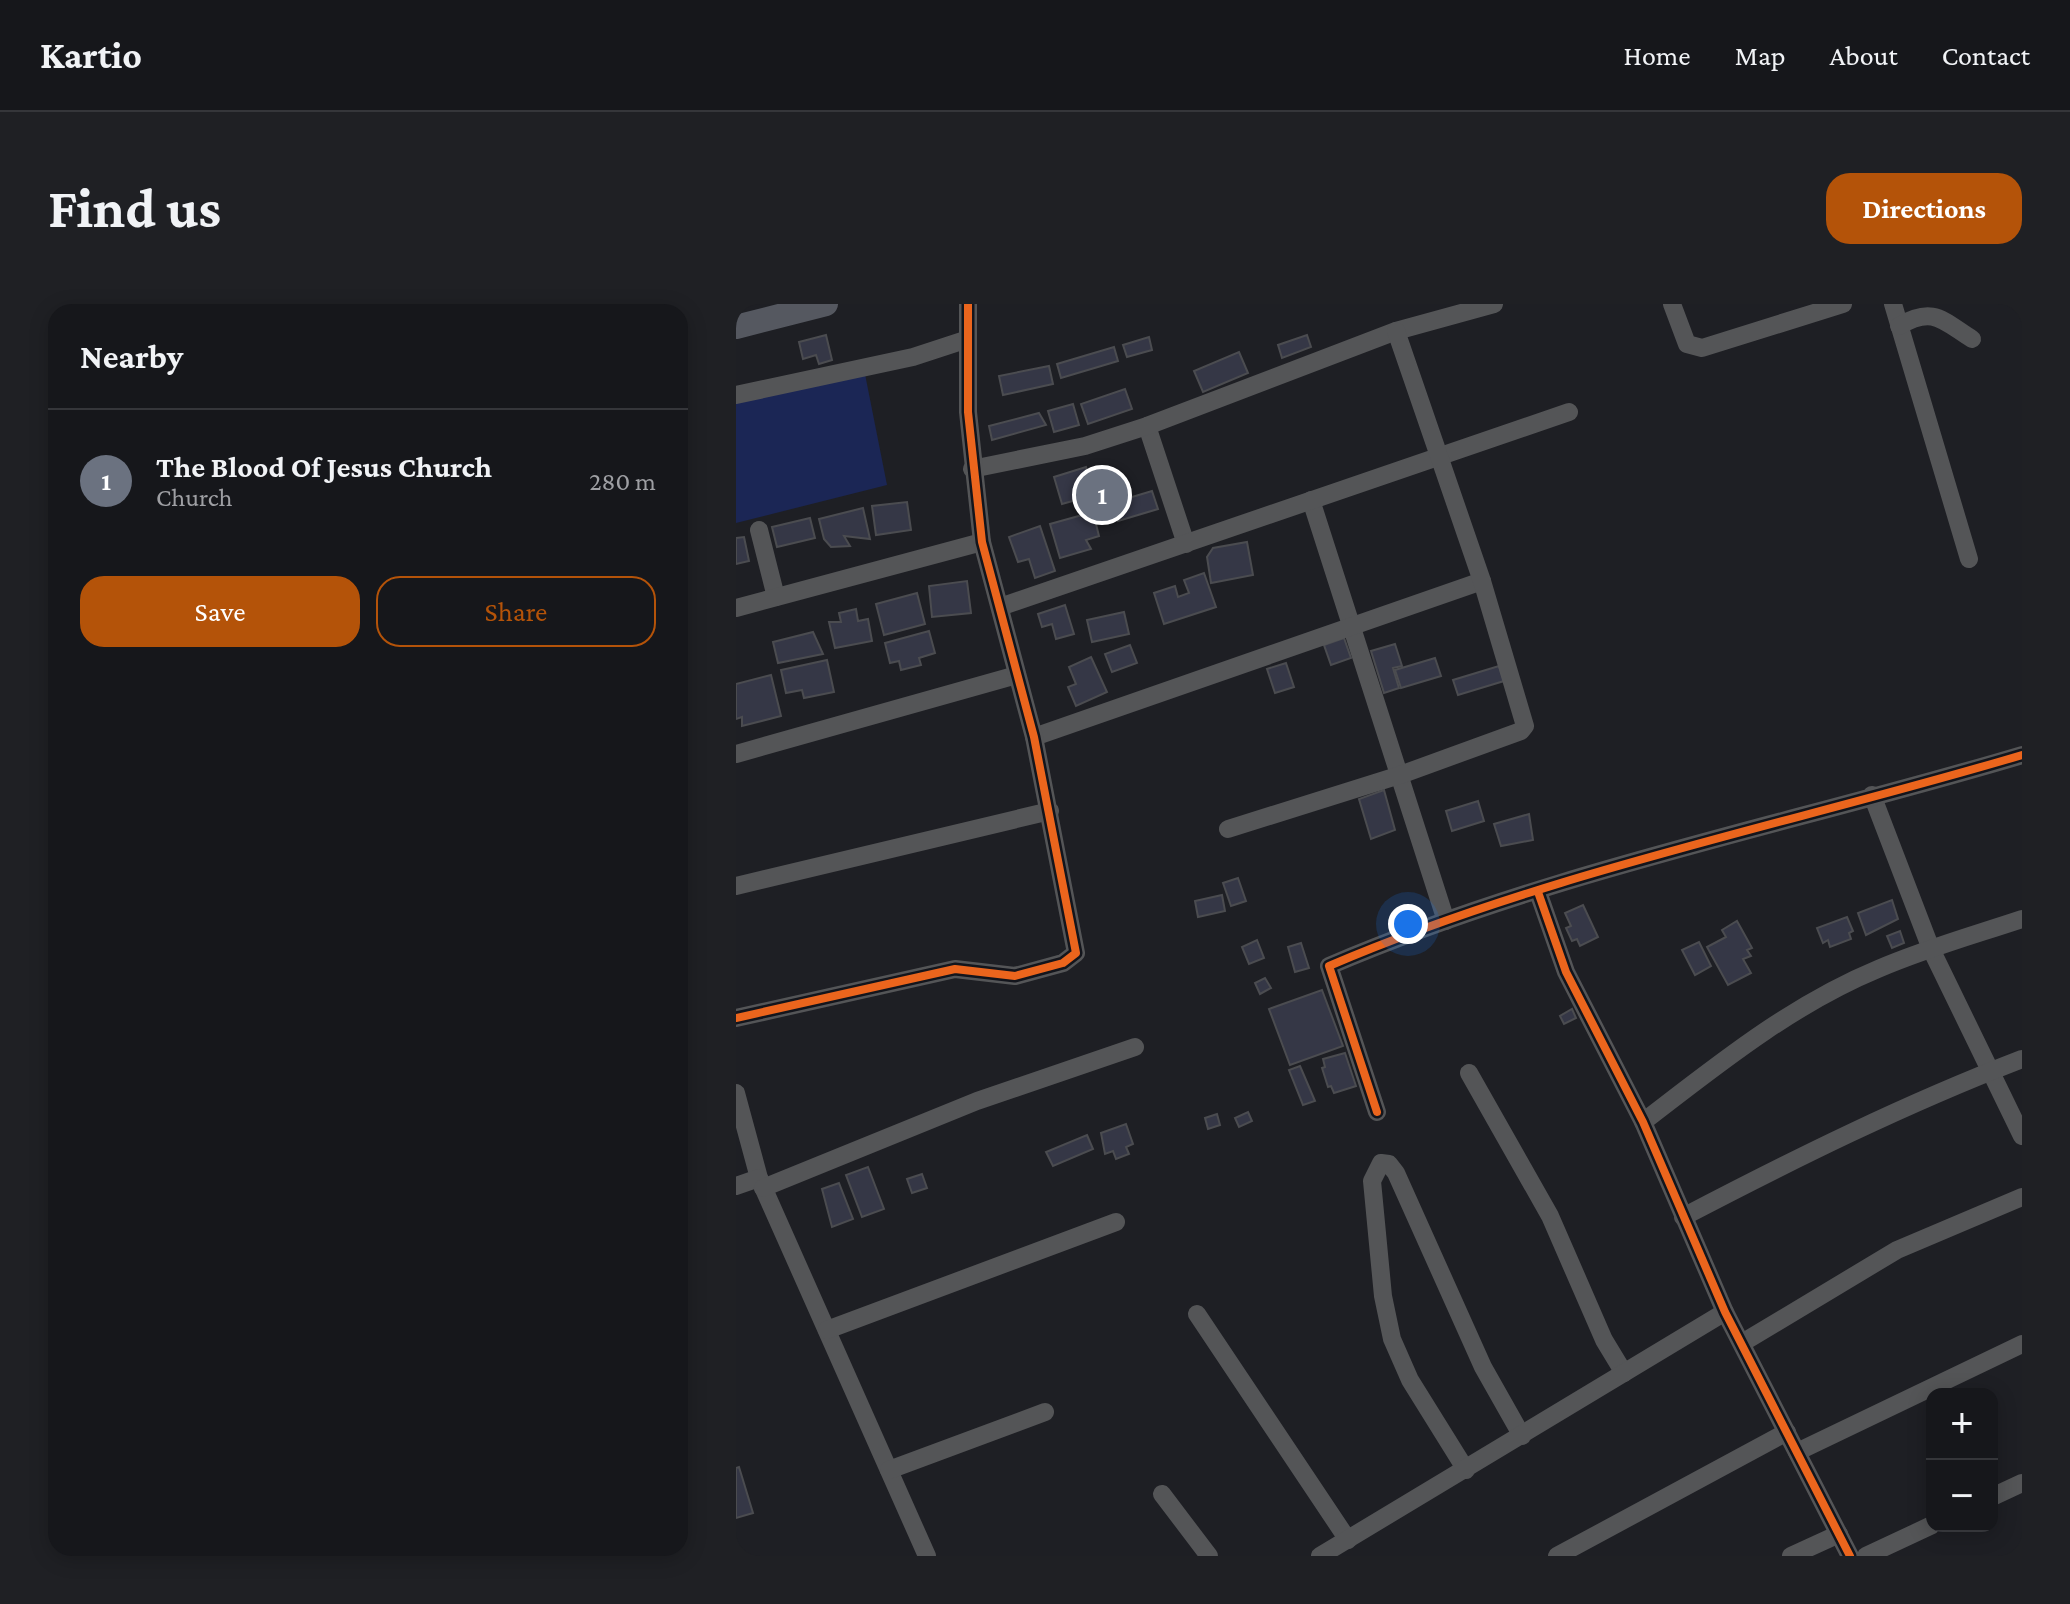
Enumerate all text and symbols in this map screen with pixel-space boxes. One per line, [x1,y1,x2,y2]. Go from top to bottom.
text: Kartio [40,34,142,76]
text: Home [1624,40,1691,71]
text: Map [1735,40,1786,71]
text: About [1830,40,1898,71]
text: Contact [1942,40,2030,71]
button: Directions [1826,173,2022,244]
text: Find us [48,177,221,239]
text: Nearby [80,338,183,375]
text: The Blood Of Jesus Church [156,450,492,483]
pin: 1 [1076,465,1128,525]
text: 1 [101,467,111,496]
text: 280 m [589,467,656,496]
text: Church [156,483,232,512]
button: Save [80,576,360,647]
button: Share [376,576,656,647]
your location [1388,904,1428,944]
map controls [1926,1388,1998,1532]
button: + [1926,1388,1998,1460]
button: − [1926,1460,1998,1532]

